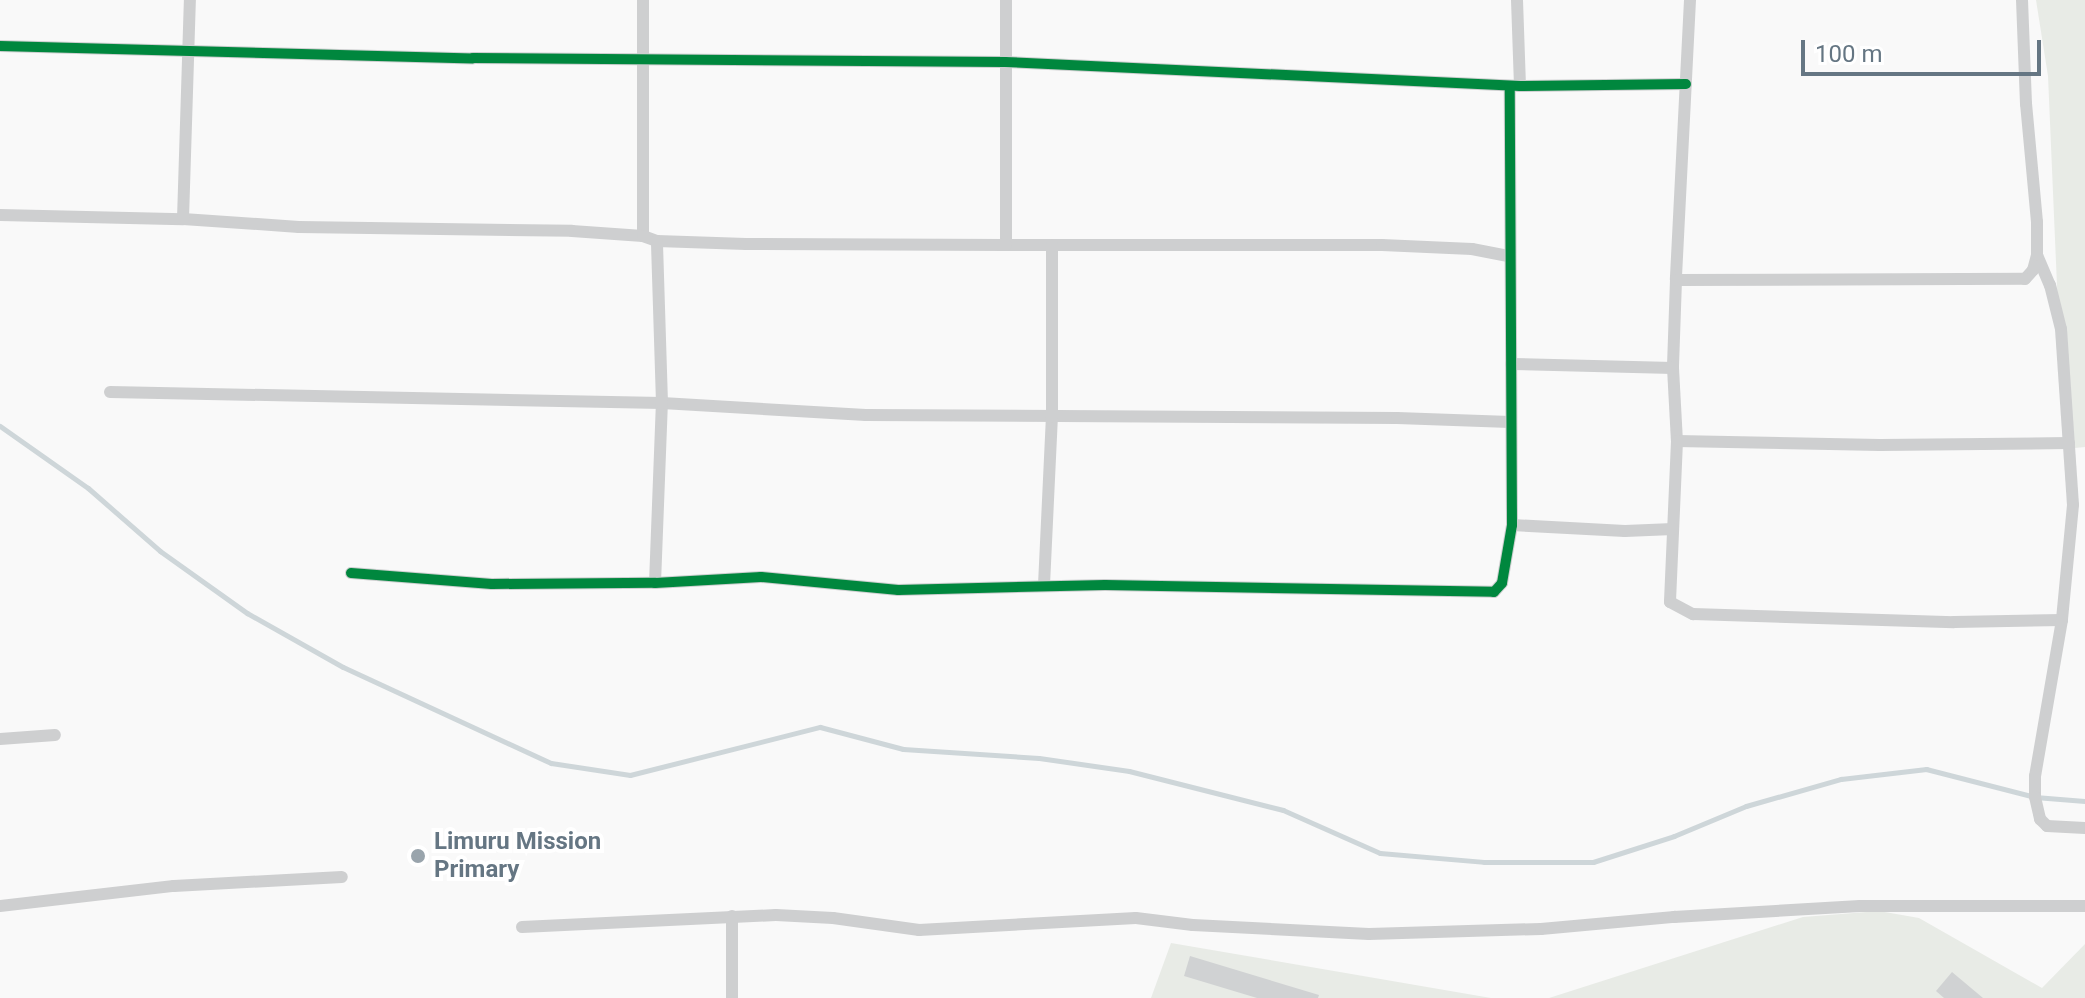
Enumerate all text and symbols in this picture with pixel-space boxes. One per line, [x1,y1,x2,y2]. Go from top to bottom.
scale bar [1805,24,2045,74]
text: 100 m [1815,40,1882,68]
place label: Limuru Mission Primary [434,828,601,884]
marker: Limuru Mission Primary [409,847,427,865]

